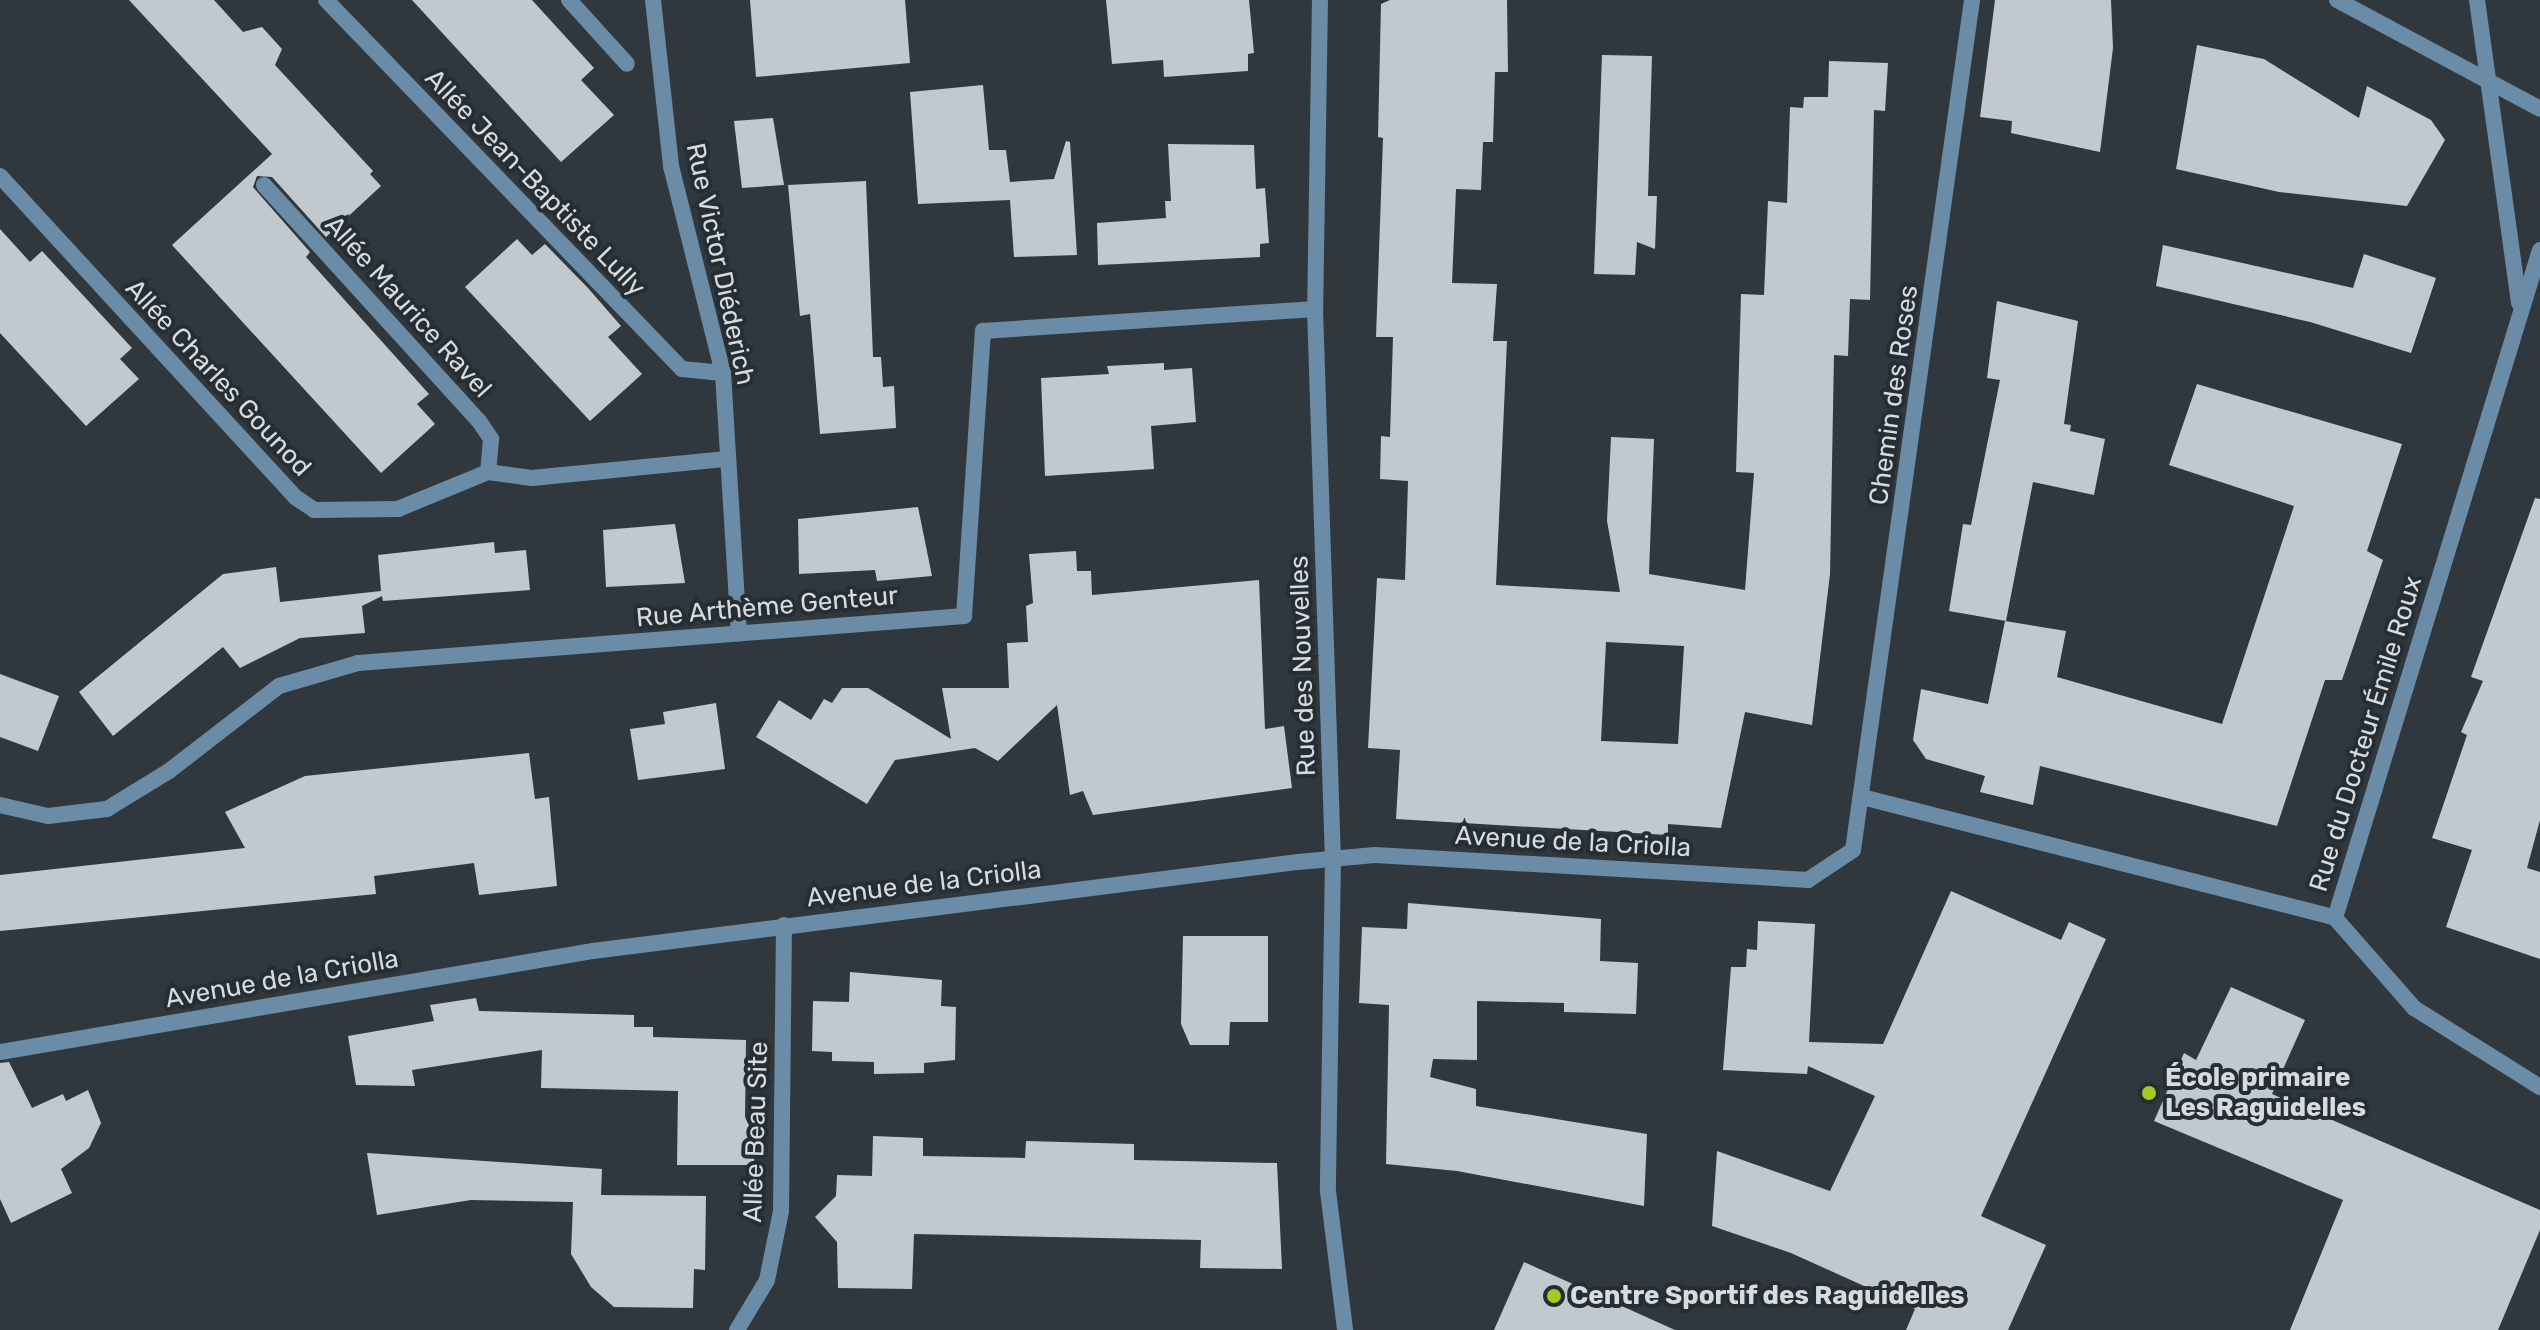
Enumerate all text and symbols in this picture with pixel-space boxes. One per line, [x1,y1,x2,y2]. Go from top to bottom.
street label: Allée Jean-Baptiste Lully [418,63,652,303]
street label: Rue Victor Diéderich [679,140,761,388]
street label: Allée Maurice Ravel [318,210,498,404]
street label: Allée Charles Gounod [119,273,317,483]
street label: Chemin des Roses [1863,283,1925,507]
street label: Rue des Nouvelles [1284,555,1322,777]
street label: Rue du Docteur Émile Roux [2303,572,2429,896]
street label: Rue Arthème Genteur [634,580,900,634]
street label: Avenue de la Criolla [1454,820,1692,864]
street label: Avenue de la Criolla [805,854,1043,914]
street label: Avenue de la Criolla [163,943,401,1015]
street label: Allée Beau Site [737,1041,775,1223]
place label: École primaire Les Raguidelles [2165,1062,2366,1124]
marker: École primaire Les Raguidelles [2140,1084,2158,1102]
place label: Centre Sportif des Raguidelles [1570,1280,1965,1312]
marker: Centre Sportif des Raguidelles [1545,1287,1563,1305]

